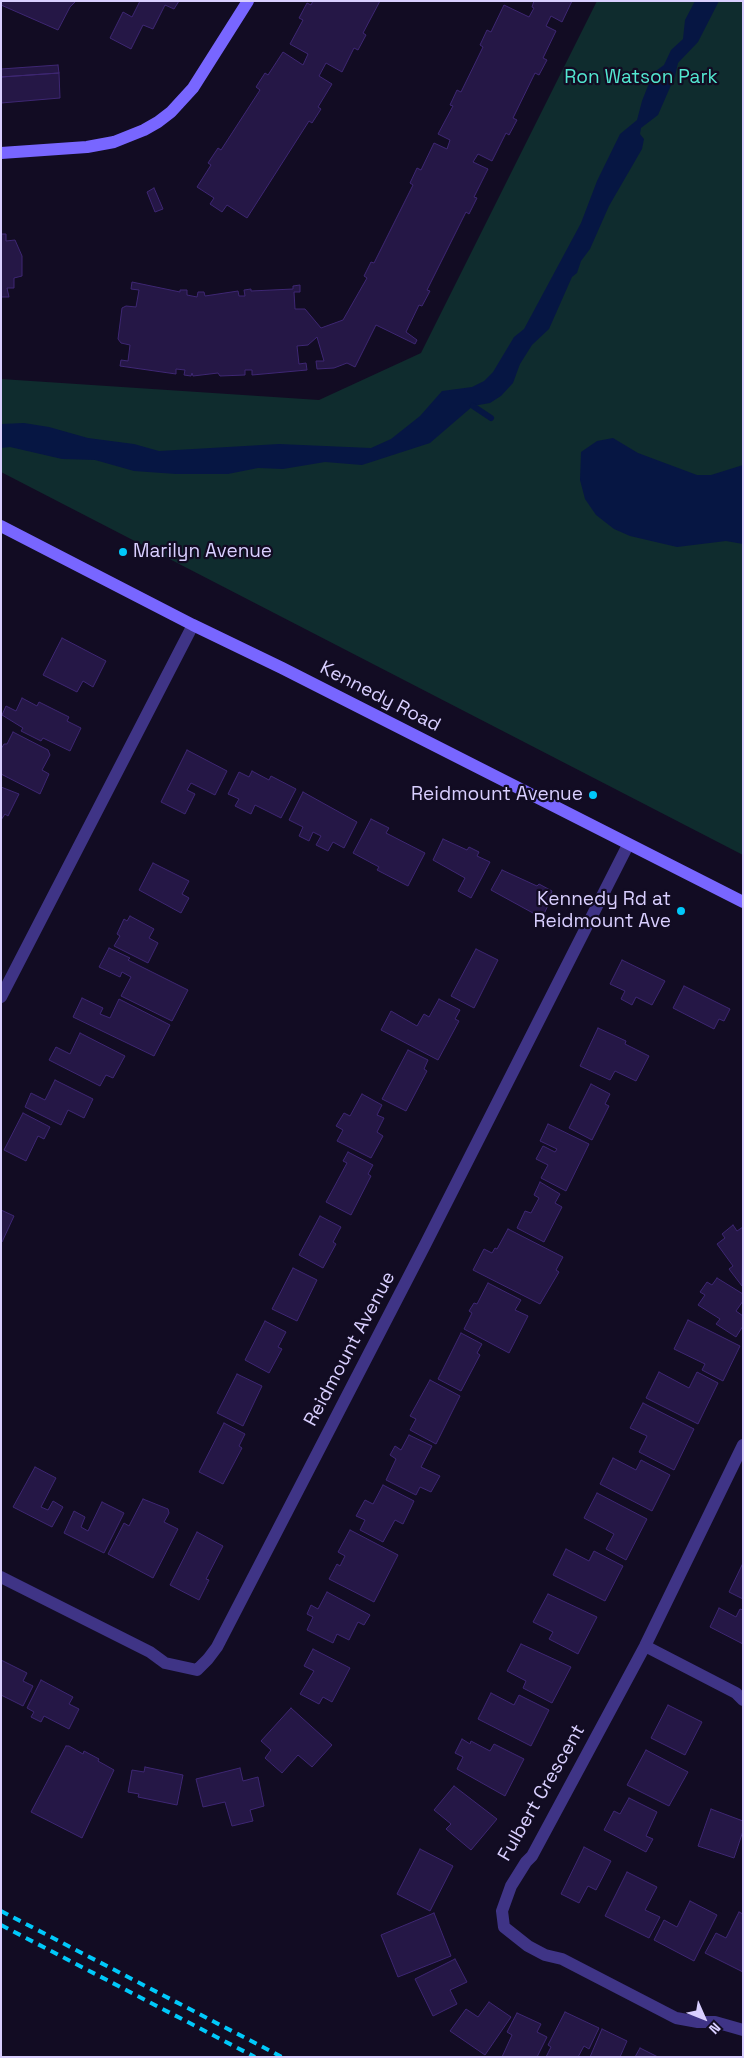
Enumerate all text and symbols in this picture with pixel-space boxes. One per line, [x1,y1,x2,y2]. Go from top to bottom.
park label: Ron Watson Park [564,67,718,89]
place label: Marilyn Avenue [133,541,272,563]
marker: Marilyn Avenue [117,546,129,558]
street label: Kennedy Road [316,657,444,737]
place label: Reidmount Avenue [411,784,583,806]
marker: Reidmount Avenue [587,789,599,801]
place label: Kennedy Rd at Reidmount Ave [533,889,671,933]
marker: Kennedy Rd at Reidmount Ave [675,905,687,917]
street label: Reidmount Avenue [300,1268,400,1430]
street label: Fulbert Crescent [494,1721,590,1865]
north arrow [679,1993,729,2043]
text: N [705,2019,725,2038]

